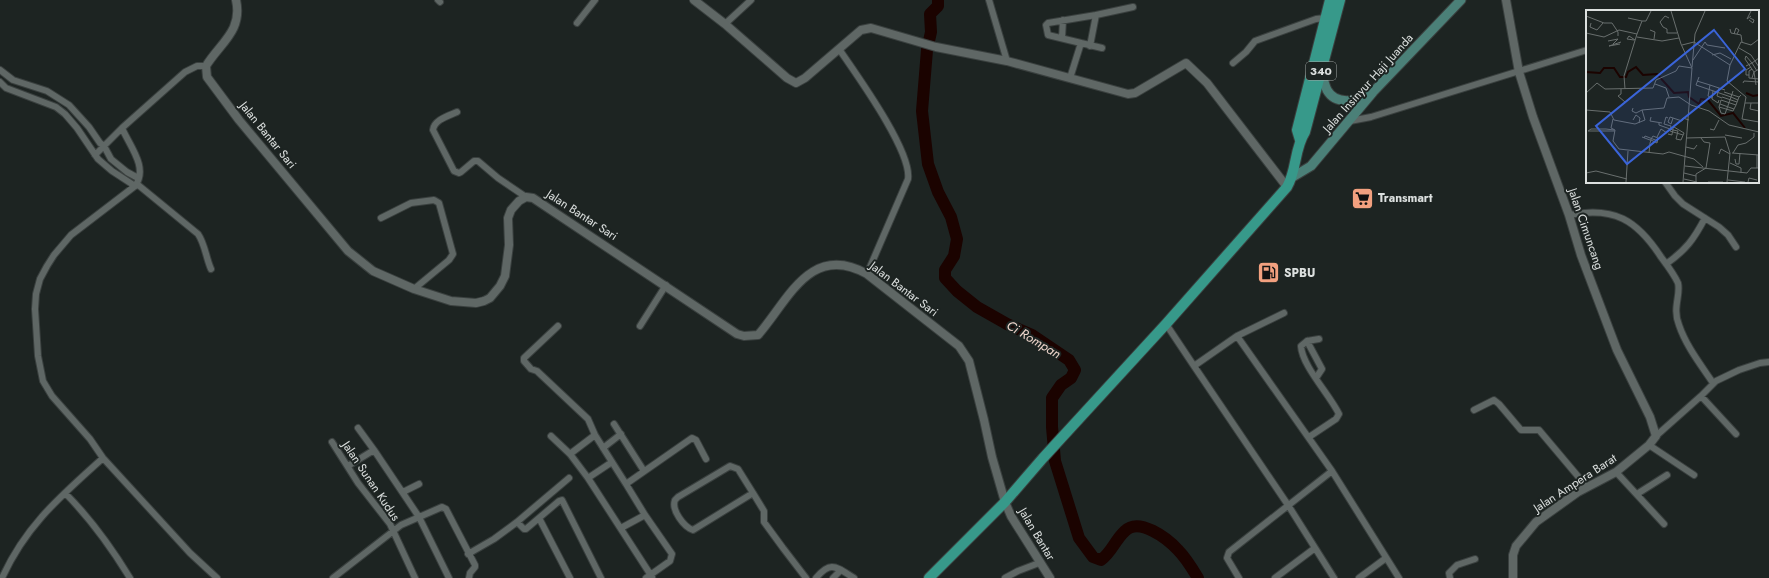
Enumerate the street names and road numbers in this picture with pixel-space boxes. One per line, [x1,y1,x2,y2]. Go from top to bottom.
street label: Jalan Insinyur Haji Juanda [1317,29,1418,138]
road number: 340 [1306,62,1336,80]
street label: Jalan Bantar Sari [234,96,301,172]
street label: Jalan Bantar Sari [541,184,621,245]
street label: Jalan Cimuncang [1563,184,1608,272]
street label: Jalan Bantar Sari [864,256,942,321]
street label: Jalan Sunan Kudus [337,436,404,525]
street label: Jalan Ampera Barat [1528,449,1620,518]
street label: Jalan Bantar [1013,503,1060,565]

